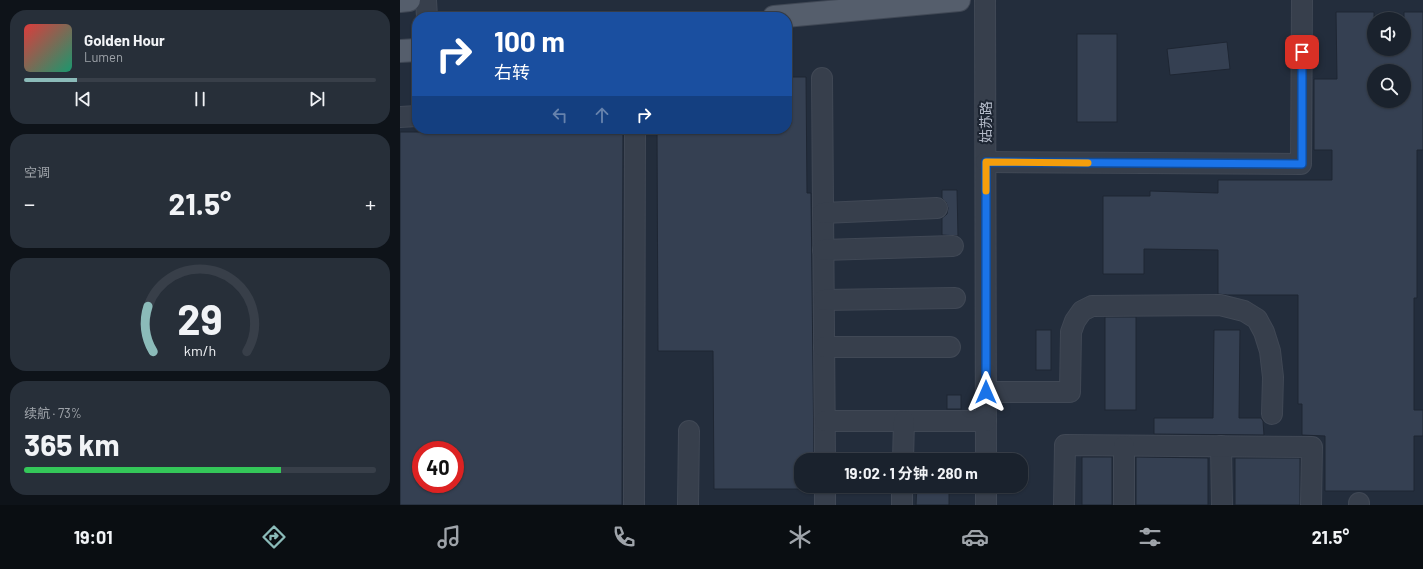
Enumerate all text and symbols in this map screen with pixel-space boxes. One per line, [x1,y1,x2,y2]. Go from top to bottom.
map controls [1367,12,1411,108]
button: sound [1367,12,1411,56]
text: 100 m [494,24,565,58]
icon: right [428,28,480,80]
text: Golden Hour [84,31,165,49]
pin [1285,35,1319,69]
icon: arrive [1291,41,1313,63]
text: Lumen [84,49,123,65]
text: 右转 [494,61,530,83]
button: search [1367,64,1411,108]
icon: previous [72,88,94,110]
icon: pause [189,88,211,110]
icon: next [306,88,328,110]
street label: 姑苏路 [977,101,994,143]
icon: left [549,104,571,126]
icon: ahead [591,104,613,126]
icon: right [633,104,655,126]
text: 空调 [24,164,50,180]
text: 21.5° [169,185,231,221]
text: − [24,190,35,216]
text: + [365,190,376,216]
text: 29 [177,293,223,343]
text: km/h [184,342,216,359]
position arrow [965,371,1007,413]
text: 续航 · 73% [24,405,82,421]
text: 365 km [24,426,120,462]
speed limit sign: 40 [412,441,464,493]
text: 19:02 · 1 分钟 · 280 m [844,464,978,482]
icon: directions [260,523,288,551]
icon: music [435,523,463,551]
icon: phone [610,523,638,551]
icon: climate [786,523,814,551]
icon: car [961,523,989,551]
icon: filters [1136,523,1164,551]
text: 19:01 [74,526,113,548]
text: 21.5° [1312,526,1349,548]

